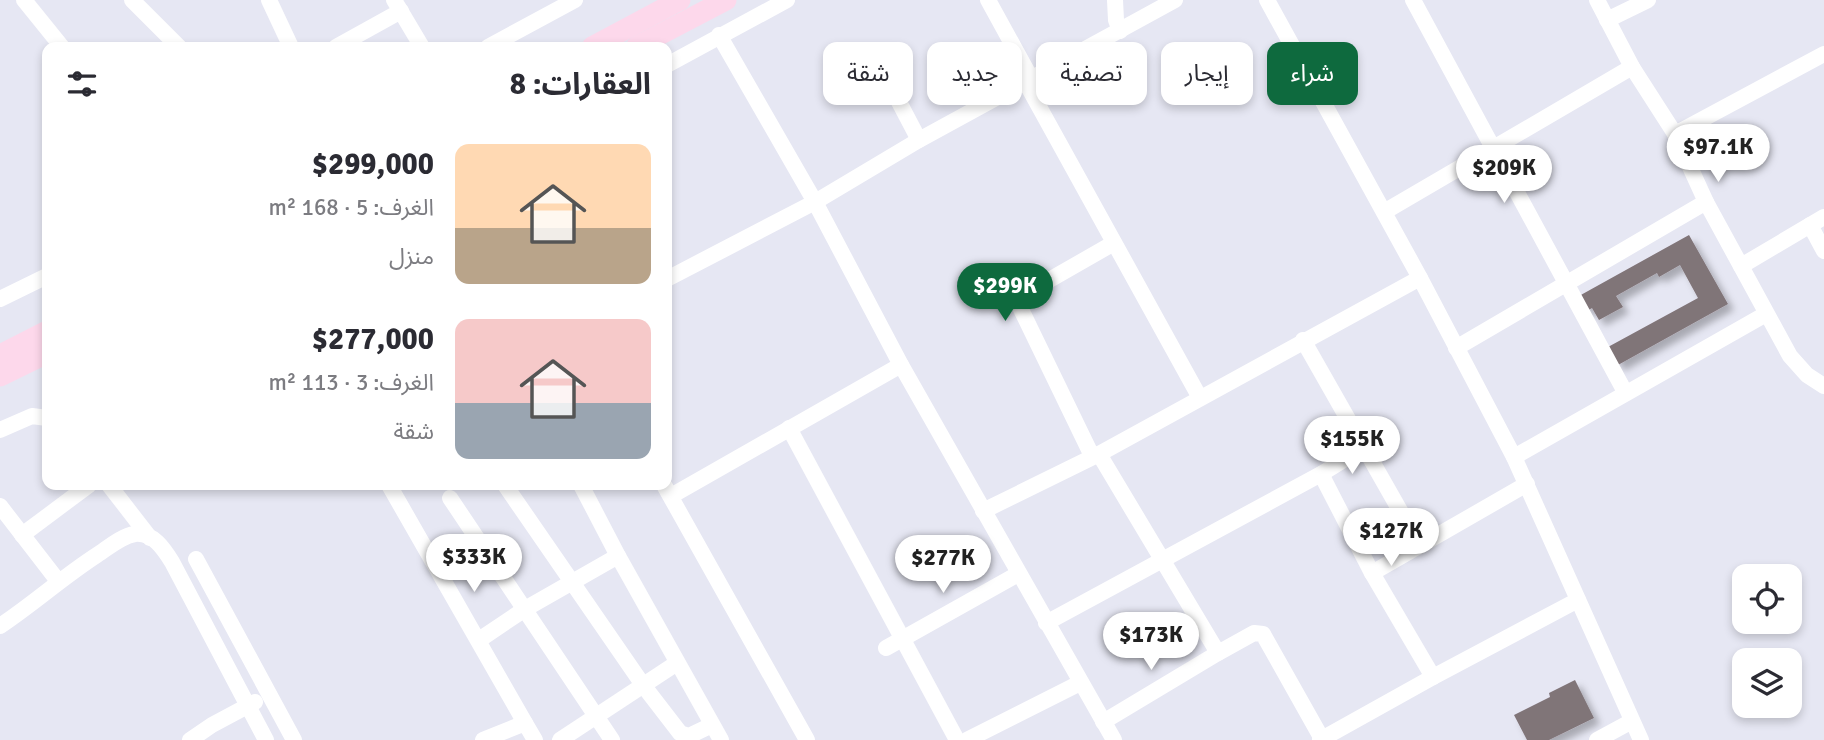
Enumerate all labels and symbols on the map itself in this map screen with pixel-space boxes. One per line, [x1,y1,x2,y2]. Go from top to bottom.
pin: $97.1K [1661,124,1775,184]
pin: $209K [1455,146,1553,205]
pin: $299K [956,264,1054,323]
pin: $155K [1303,416,1401,476]
pin: $127K [1342,508,1440,568]
pin: $333K [425,534,523,594]
pin: $277K [894,536,992,595]
pin: $173K [1102,612,1200,672]

